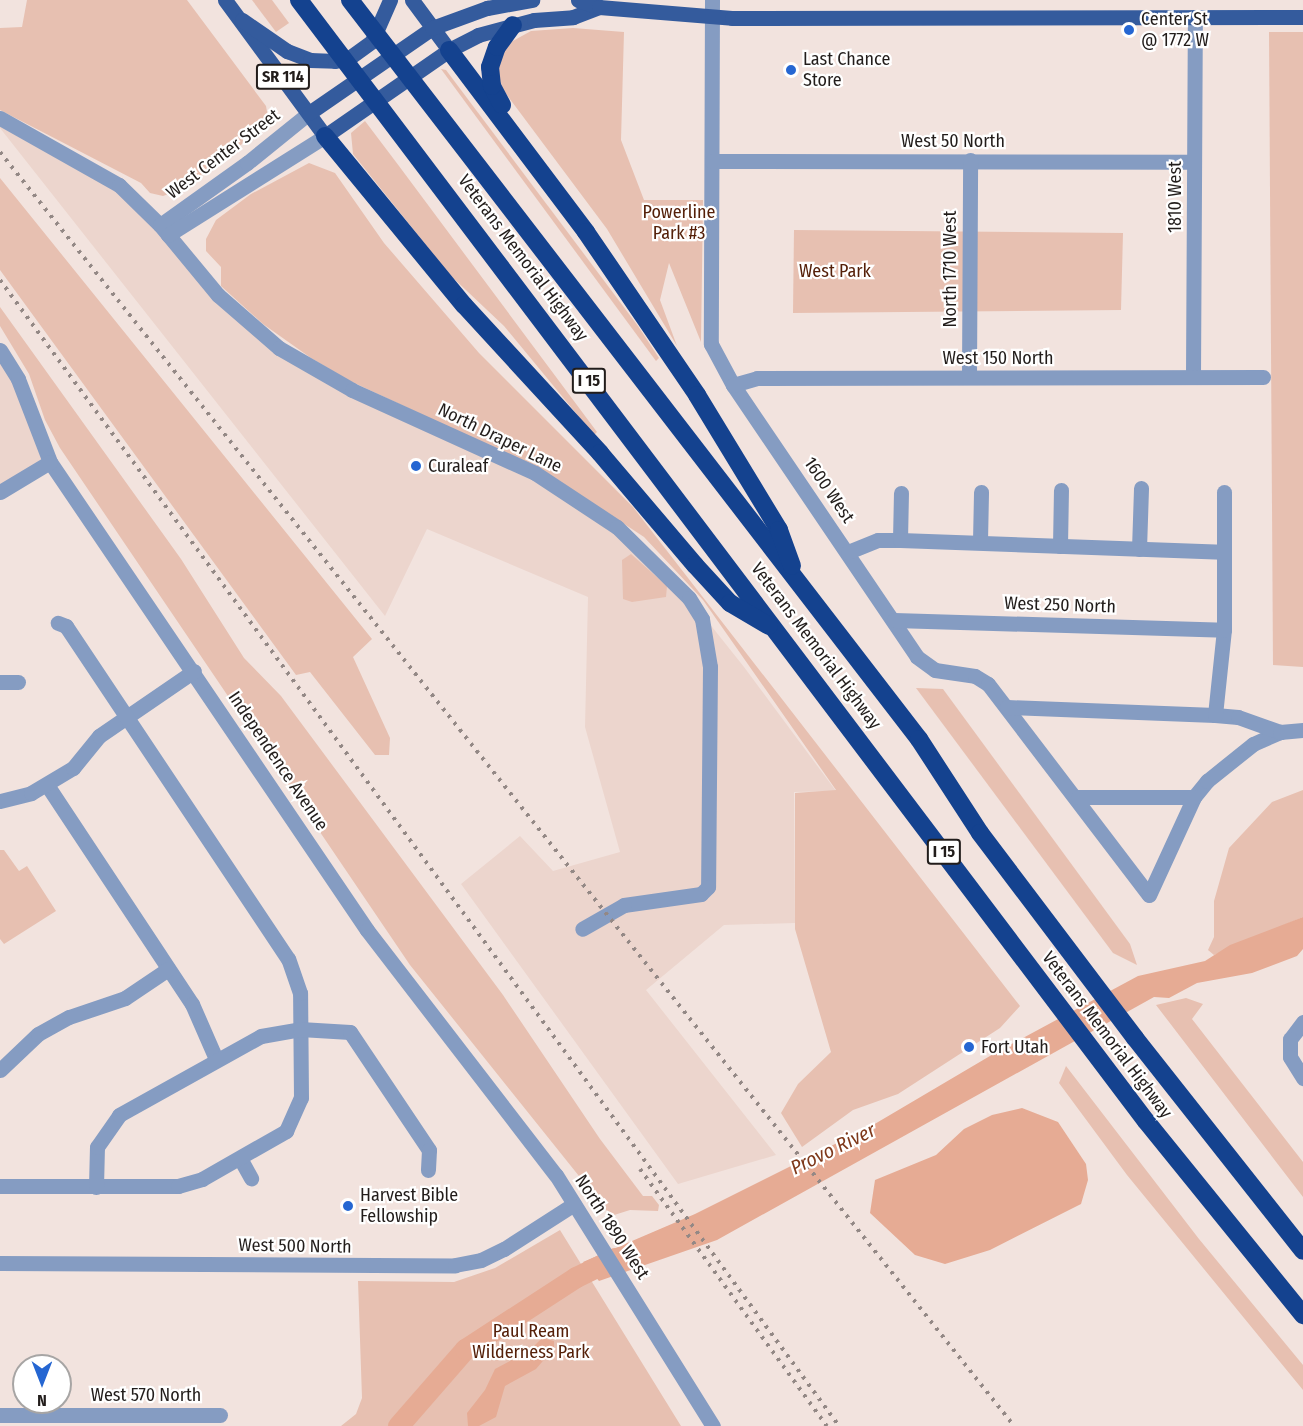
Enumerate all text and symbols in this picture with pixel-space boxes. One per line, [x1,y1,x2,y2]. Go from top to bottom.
place label: Center St @ 1772 W [1141,9,1209,52]
marker: Center St @ 1772 W [1122,23,1136,37]
place label: Last Chance Store [803,49,890,92]
marker: Last Chance Store [784,63,798,77]
road number: SR 114 [254,64,312,90]
street label: West Center Street [162,104,284,204]
street label: West 50 North [901,130,1005,152]
street label: 1810 West [1164,161,1186,233]
street label: Veterans Memorial Highway [453,170,593,346]
park label: Powerline Park #3 [643,202,715,244]
street label: North 1710 West [939,211,961,327]
park label: West Park [799,260,871,282]
street label: West 150 North [943,347,1053,369]
road number: I 15 [571,368,607,394]
street label: North Draper Lane [434,399,566,477]
street label: 1600 West [799,453,859,527]
place label: Curaleaf [428,455,488,477]
marker: Curaleaf [409,459,423,473]
street label: Veterans Memorial Highway [746,558,886,734]
street label: West 250 North [1004,592,1116,618]
street label: Independence Avenue [223,687,333,835]
road number: I 15 [926,839,962,865]
street label: Veterans Memorial Highway [1037,947,1177,1123]
place label: Fort Utah [981,1036,1049,1058]
marker: Fort Utah [962,1040,976,1054]
water label: Provo River [787,1118,879,1180]
street label: North 1890 West [570,1171,654,1283]
place label: Harvest Bible Fellowship [360,1185,458,1228]
marker: Harvest Bible Fellowship [341,1199,355,1213]
street label: West 500 North [238,1234,352,1258]
park label: Paul Ream Wilderness Park [472,1321,590,1364]
north arrow [12,1354,72,1414]
street label: West 570 North [91,1384,201,1406]
text: N [37,1391,47,1410]

